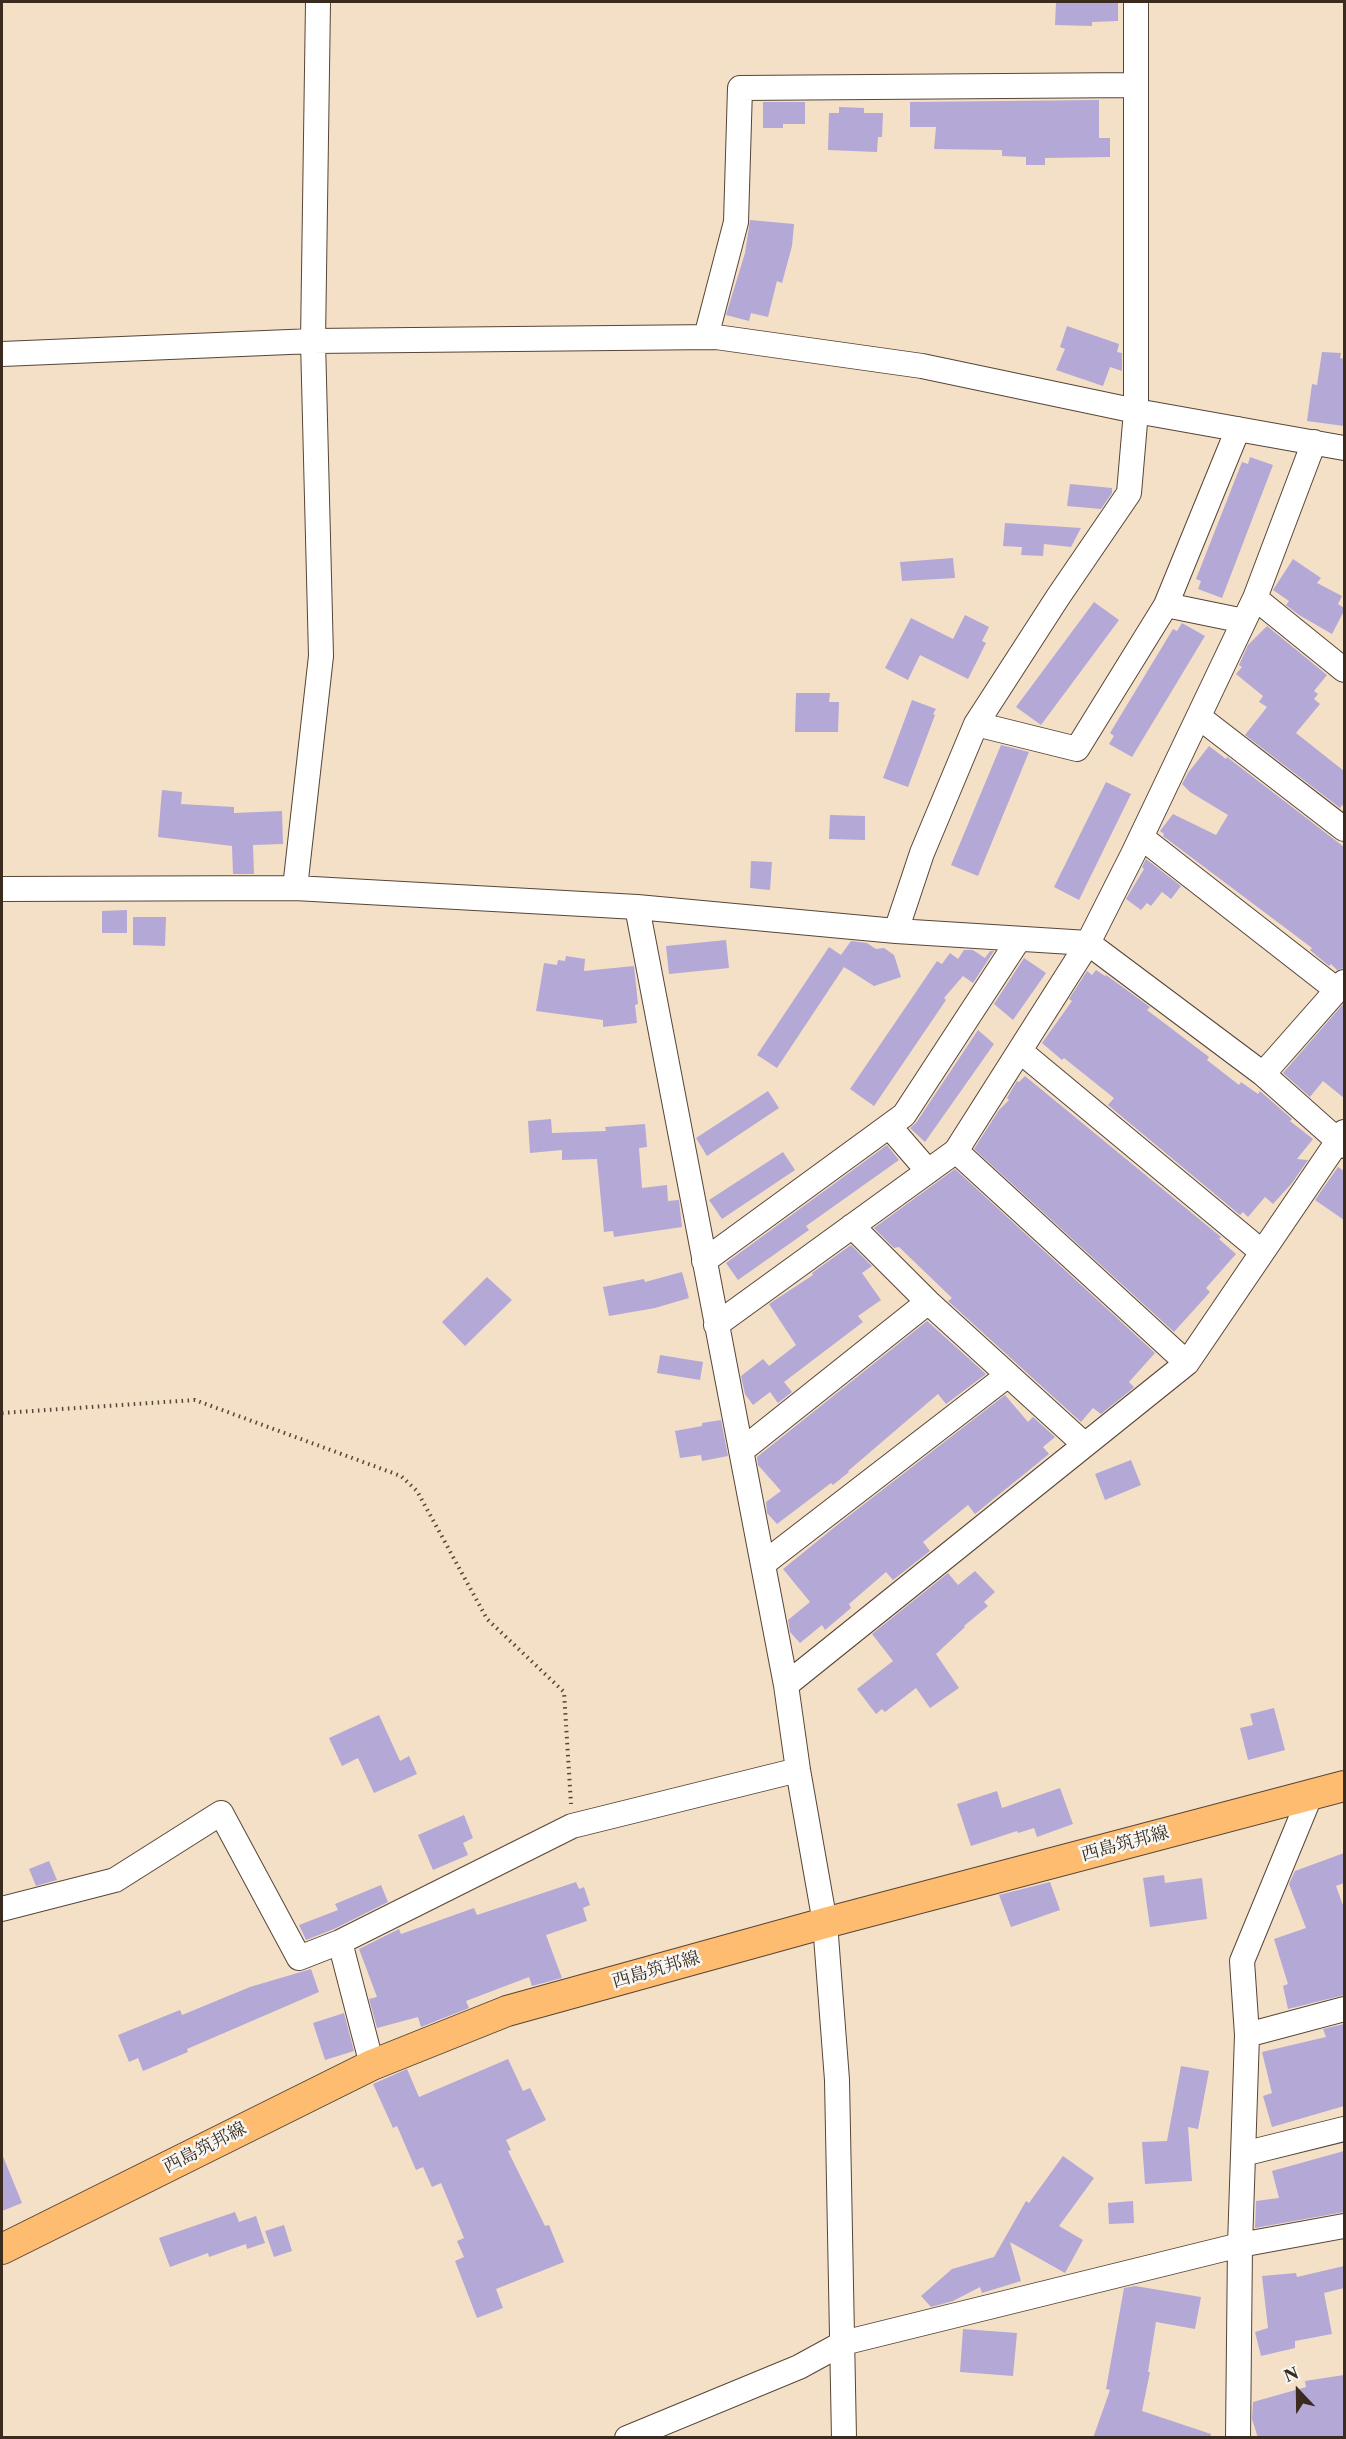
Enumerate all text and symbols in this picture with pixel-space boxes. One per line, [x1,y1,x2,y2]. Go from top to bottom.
street label: 西島筑邦線 [1079,1822,1171,1866]
street label: 西島筑邦線 [610,1947,702,1993]
street label: 西島筑邦線 [160,2118,250,2178]
north arrow [1268,2361,1328,2421]
text: N [1281,2362,1301,2386]

